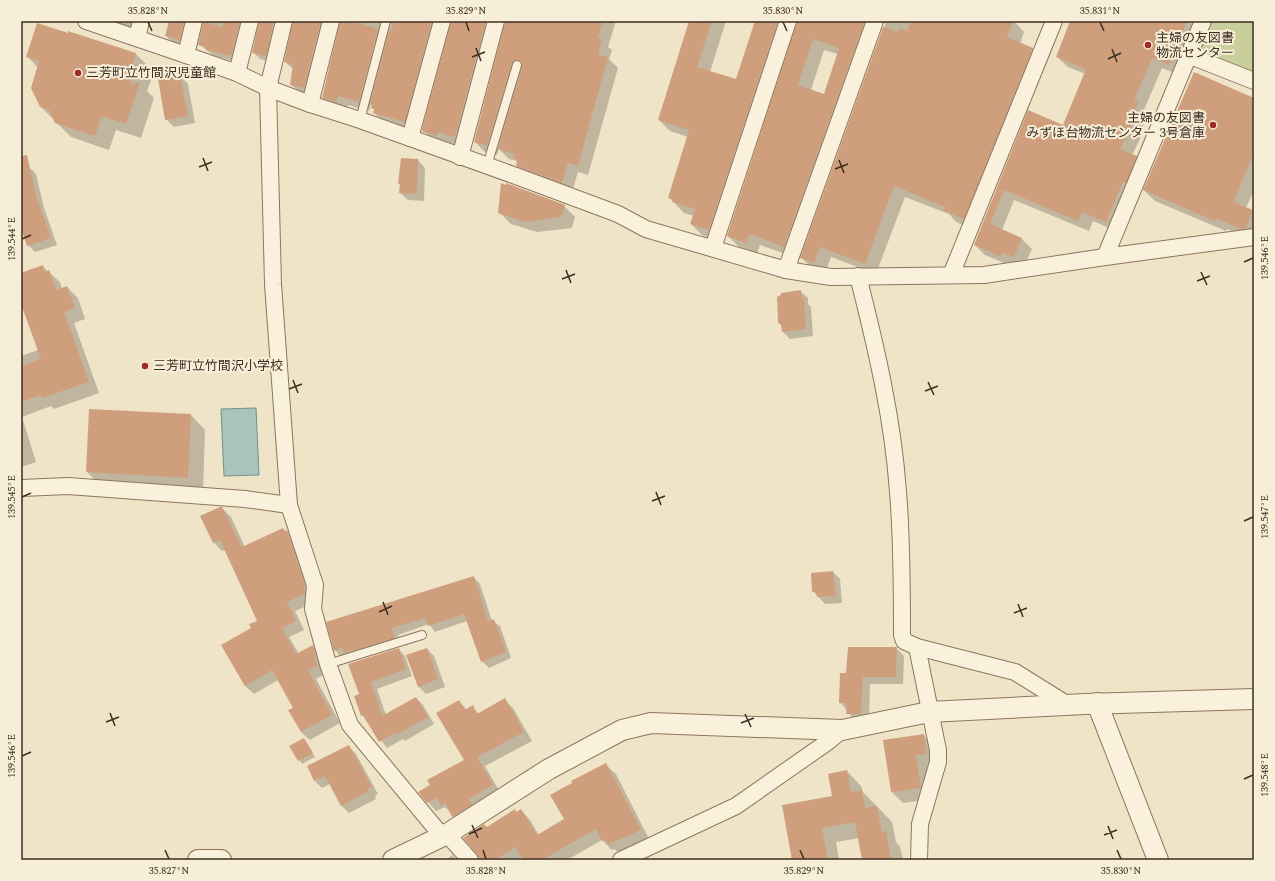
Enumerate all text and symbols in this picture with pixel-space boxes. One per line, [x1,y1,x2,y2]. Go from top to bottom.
text: 35.828°N [128,3,168,19]
text: 35.829°N [446,3,486,19]
text: 35.830°N [763,3,803,19]
text: 35.831°N [1080,3,1120,19]
place label: 主婦の友図書 物流センター [1156,28,1234,63]
marker: 主婦の友図書 物流センター [1143,40,1153,50]
place label: 三芳町立竹間沢児童館 [86,63,216,83]
marker: 三芳町立竹間沢児童館 [73,68,83,78]
place label: 主婦の友図書 みずほ台物流センター 3号倉庫 [1026,108,1205,143]
marker: 主婦の友図書 みずほ台物流センター 3号倉庫 [1208,120,1218,130]
text: 139.544°E [4,217,20,261]
text: 139.546°E [1257,236,1273,280]
place label: 三芳町立竹間沢小学校 [153,356,283,376]
marker: 三芳町立竹間沢小学校 [140,361,150,371]
text: 139.545°E [4,475,20,519]
text: 139.547°E [1257,495,1273,539]
text: 139.546°E [4,734,20,778]
text: 139.548°E [1257,753,1273,797]
text: 35.827°N [149,863,189,879]
text: 35.828°N [466,863,506,879]
text: 35.829°N [784,863,824,879]
text: 35.830°N [1101,863,1141,879]

